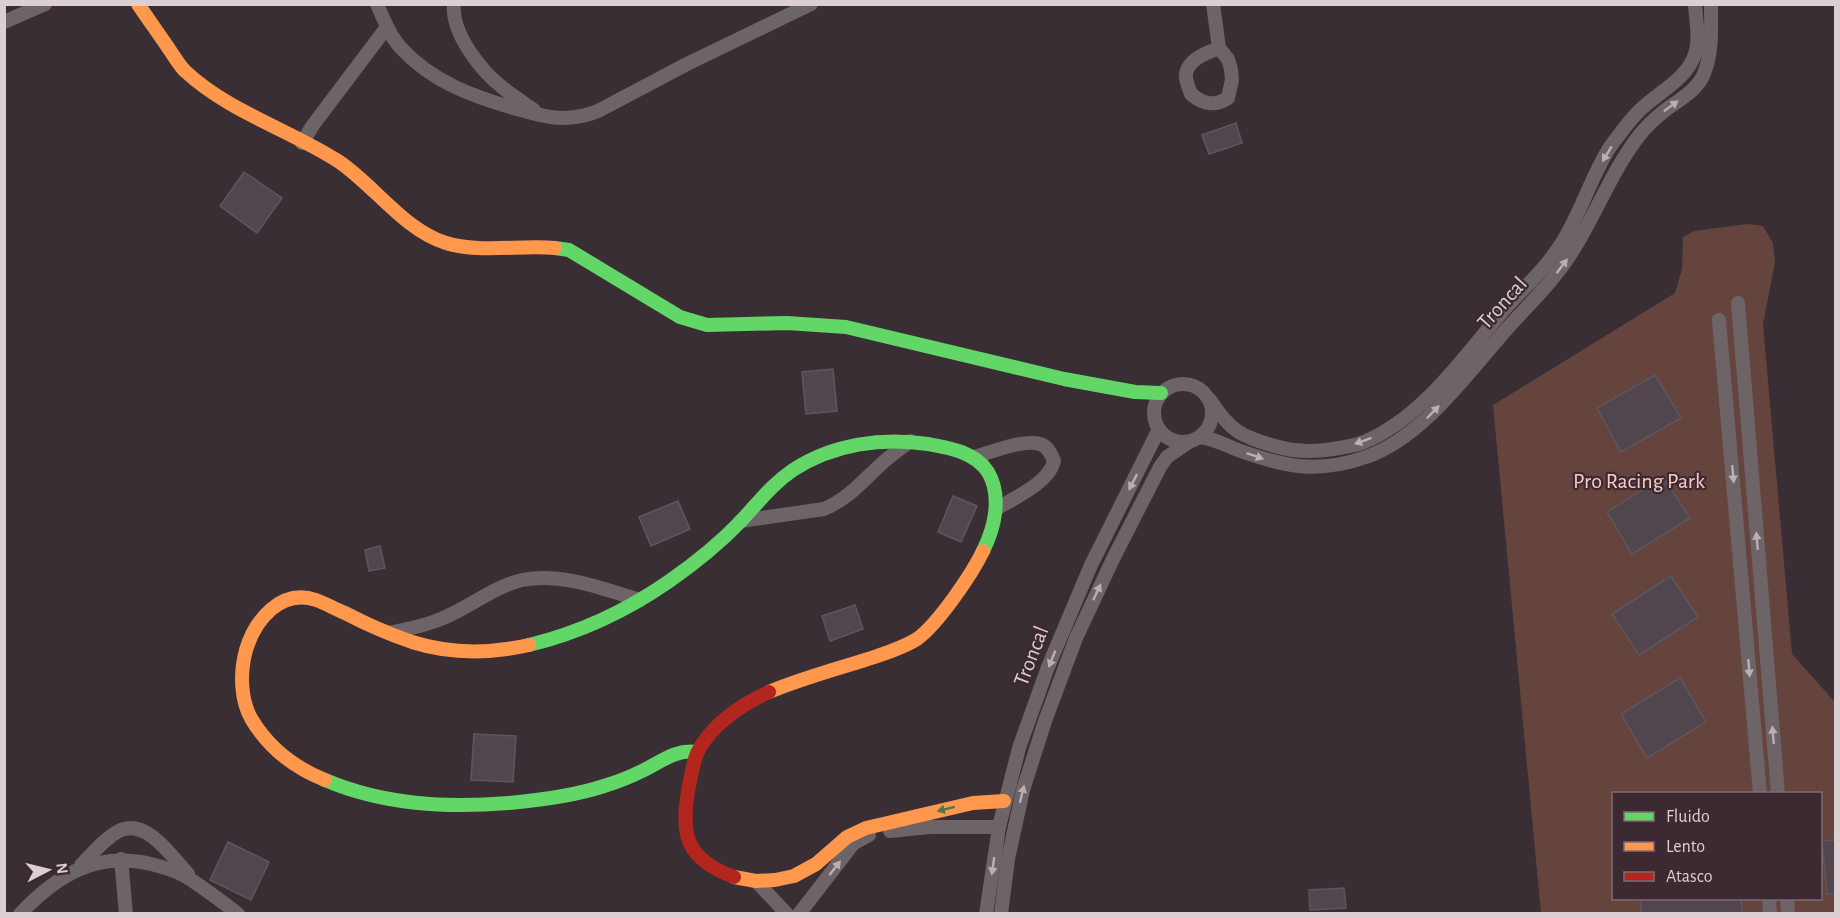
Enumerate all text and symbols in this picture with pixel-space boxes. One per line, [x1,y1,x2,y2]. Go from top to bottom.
one-way arrow [1663,101,1678,113]
one-way arrow [1601,146,1612,162]
one-way arrow [1556,258,1568,274]
street label: Troncal [1473,273,1531,333]
one-way arrow [1425,405,1439,419]
one-way arrow [1353,437,1371,447]
one-way arrow [1246,451,1264,461]
one-way arrow [1728,464,1737,483]
park label: Pro Racing Park [1573,470,1705,492]
one-way arrow [1128,474,1138,491]
one-way arrow [1752,531,1762,550]
one-way arrow [1093,583,1102,600]
street label: Troncal [1010,623,1052,689]
one-way arrow [1047,650,1056,668]
one-way arrow [1744,659,1754,678]
one-way arrow [1769,726,1778,745]
one-way arrow [1018,785,1028,803]
legend [1612,792,1822,900]
one-way arrow [937,805,956,815]
text: Fluido [1666,808,1710,826]
text: Lento [1666,838,1705,856]
north arrow [18,840,78,900]
one-way arrow [988,857,998,876]
one-way arrow [828,860,840,875]
text: N [53,862,71,875]
text: Atasco [1666,868,1713,886]

